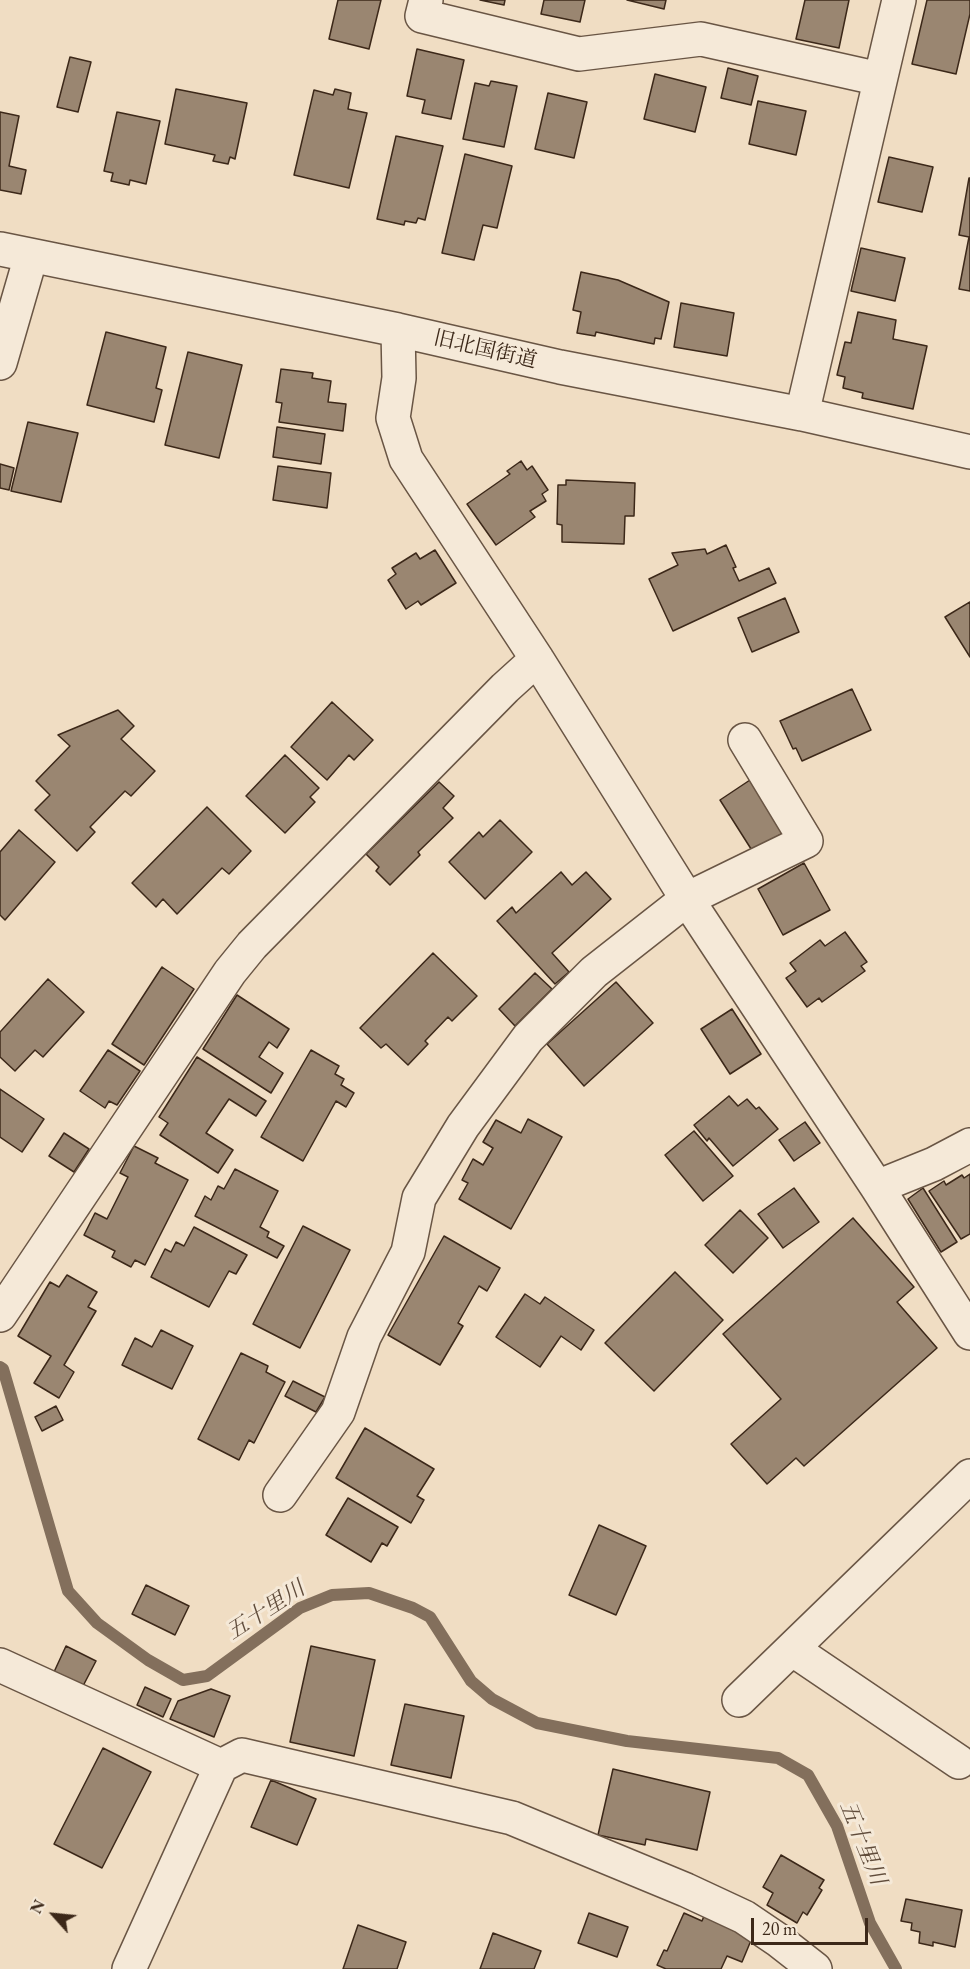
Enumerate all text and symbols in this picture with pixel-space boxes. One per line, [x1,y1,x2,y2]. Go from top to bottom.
street label: 旧北国街道 [431,326,539,374]
water label: 五十里川 [222,1576,310,1646]
water label: 五十里川 [833,1797,891,1889]
north arrow [24,1885,84,1945]
text: N [25,1896,50,1917]
scale bar [754,1906,871,1944]
text: 20 m [762,1917,797,1940]

